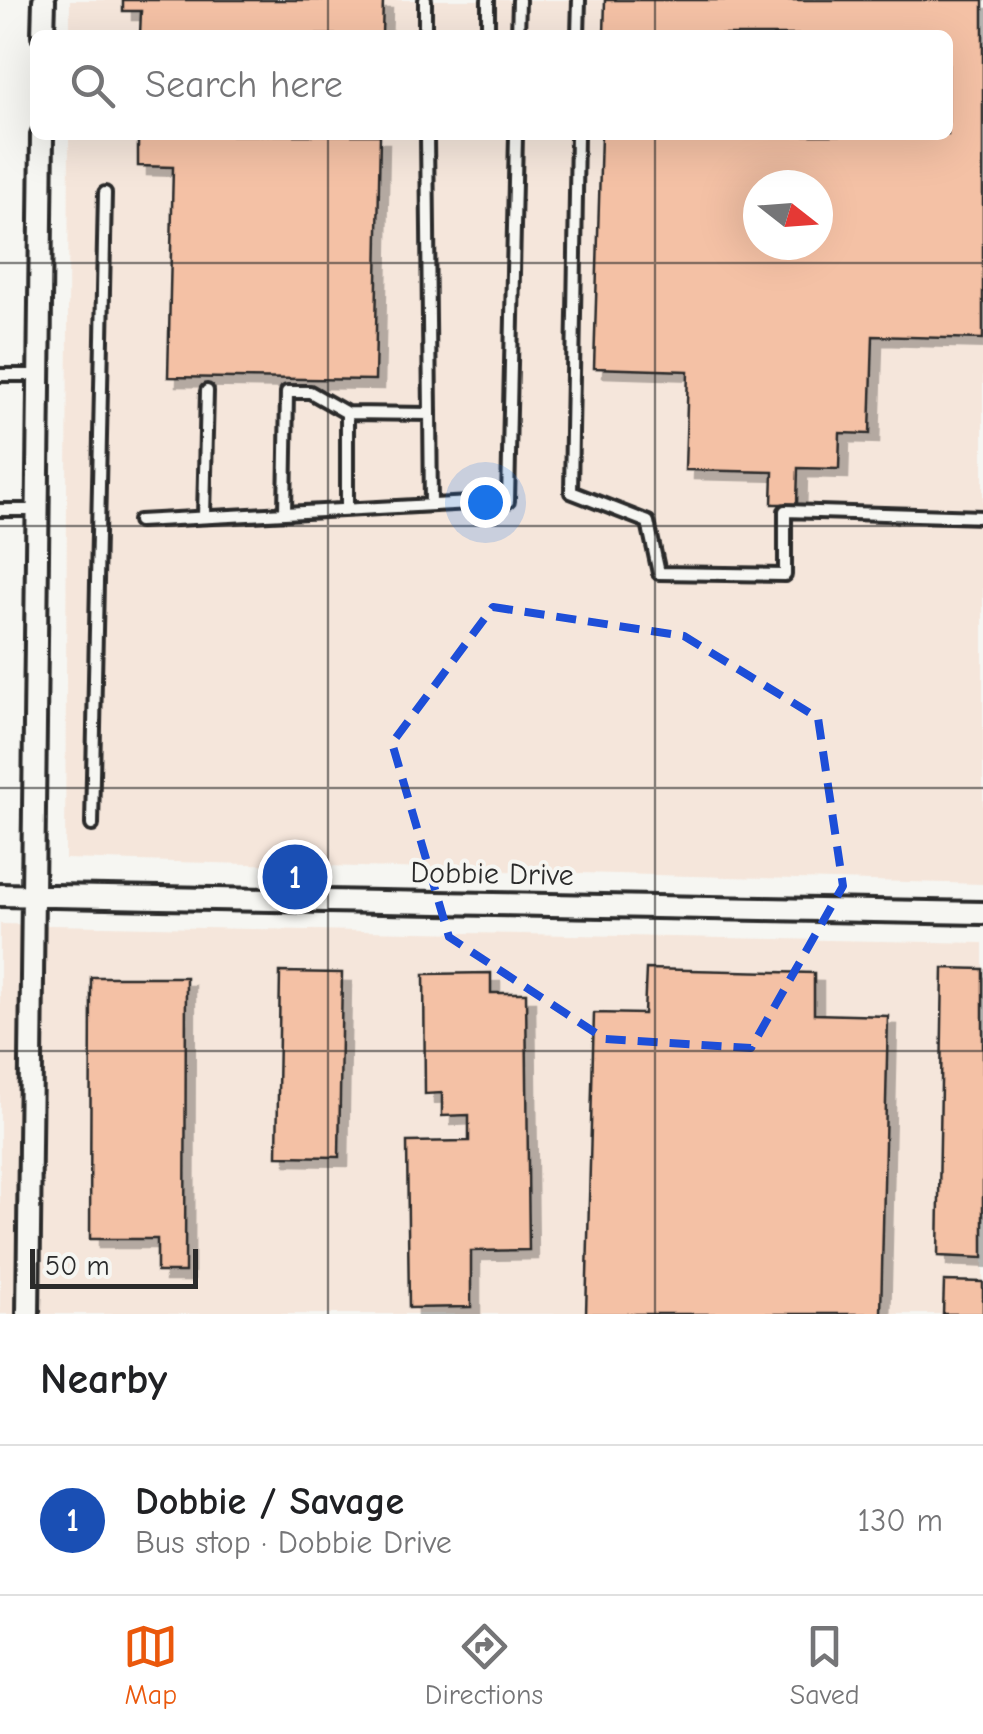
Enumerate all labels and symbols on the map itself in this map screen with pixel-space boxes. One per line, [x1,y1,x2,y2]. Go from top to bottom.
north arrow [743,170,833,260]
your location [460,477,511,528]
pin: 1 [262,840,328,914]
street label: Dobbie Drive [410,855,574,893]
scale bar [30,1244,198,1288]

